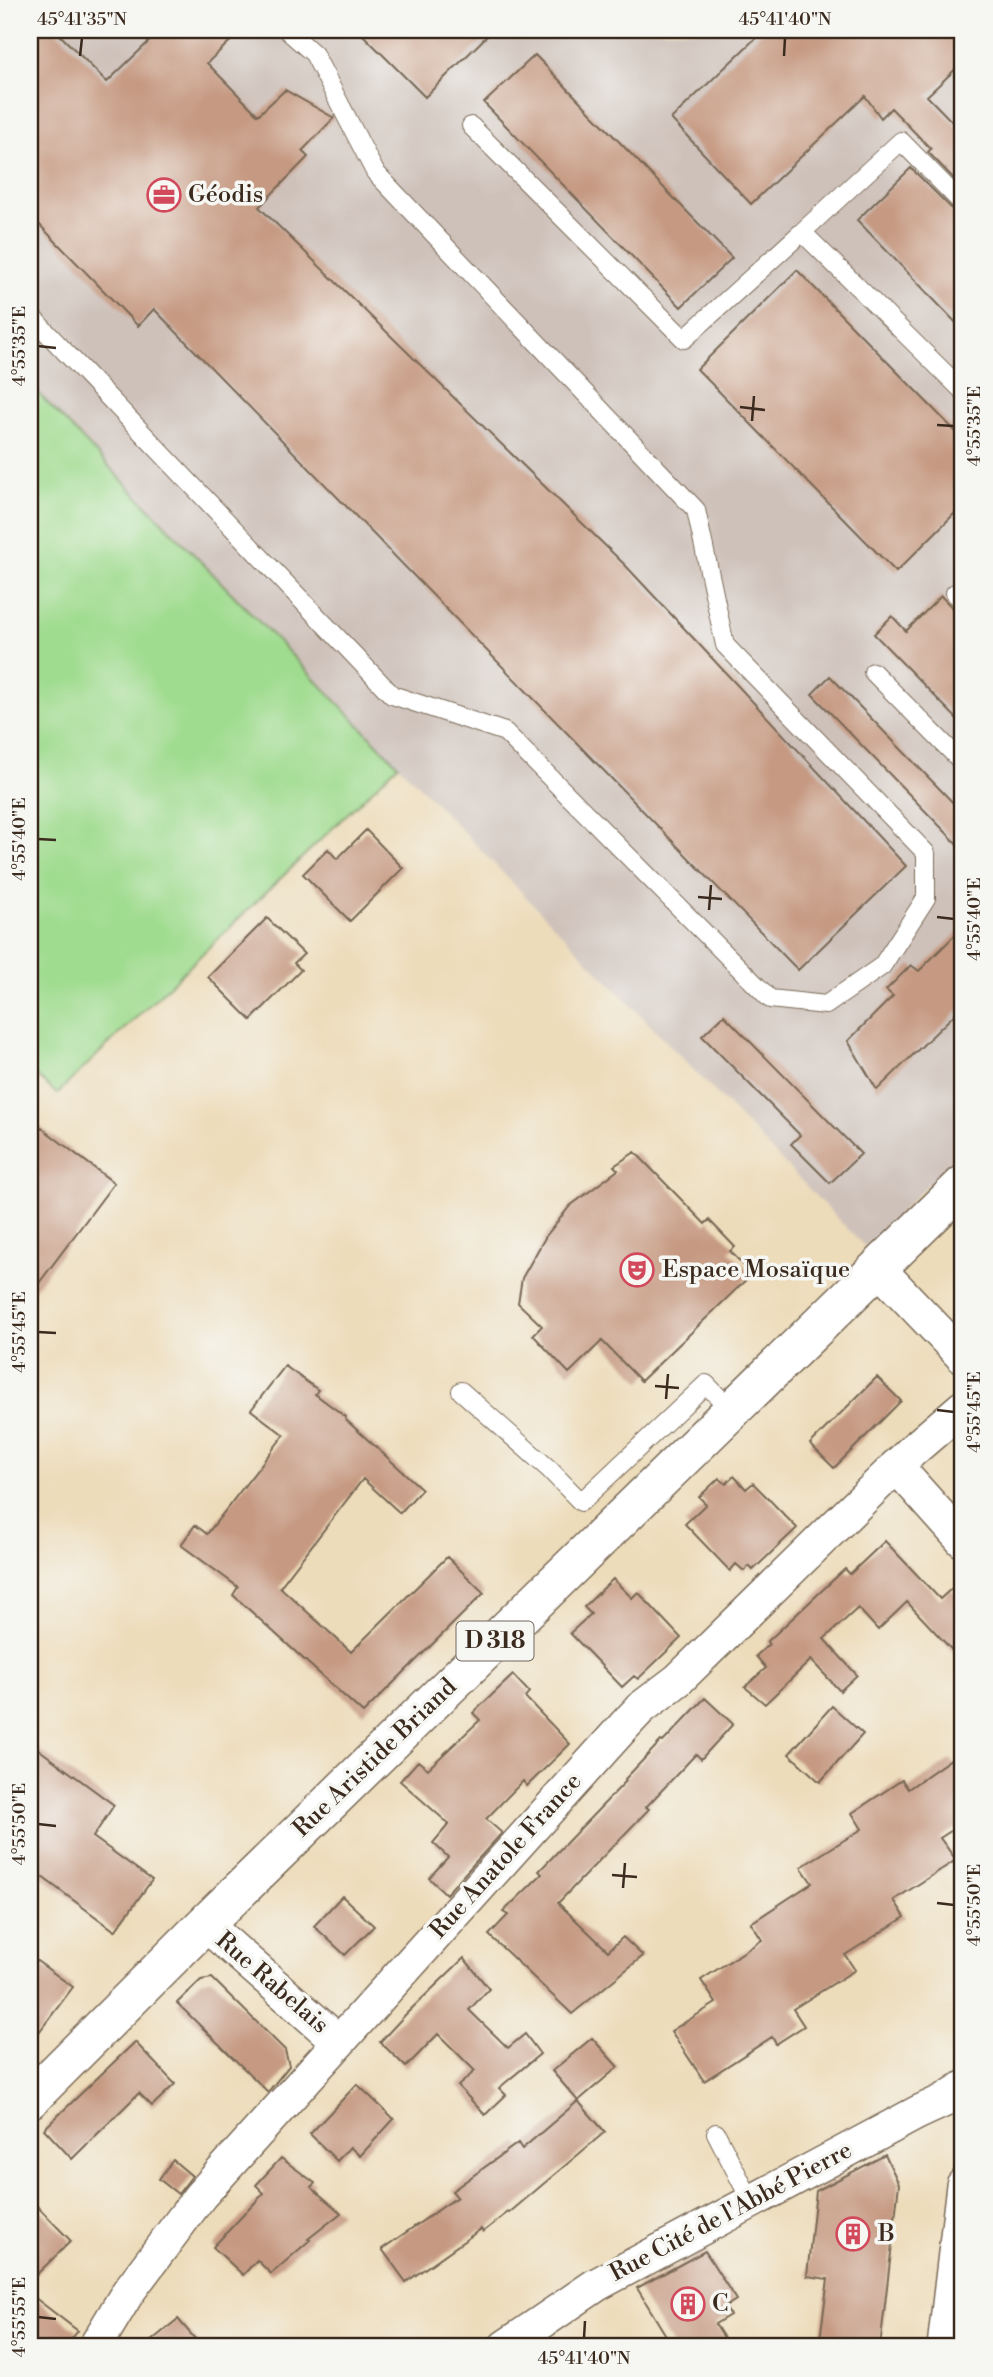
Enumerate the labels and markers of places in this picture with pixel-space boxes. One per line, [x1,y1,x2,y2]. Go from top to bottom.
office icon: Géodis [145,176,183,214]
place label: Géodis [188,180,263,210]
theatre icon: Espace Mosaïque [618,1251,656,1289]
place label: Espace Mosaïque [662,1255,850,1285]
building icon: B [834,2215,872,2253]
place label: B [877,2219,895,2249]
building icon: C [669,2285,707,2323]
place label: C [712,2289,729,2319]

